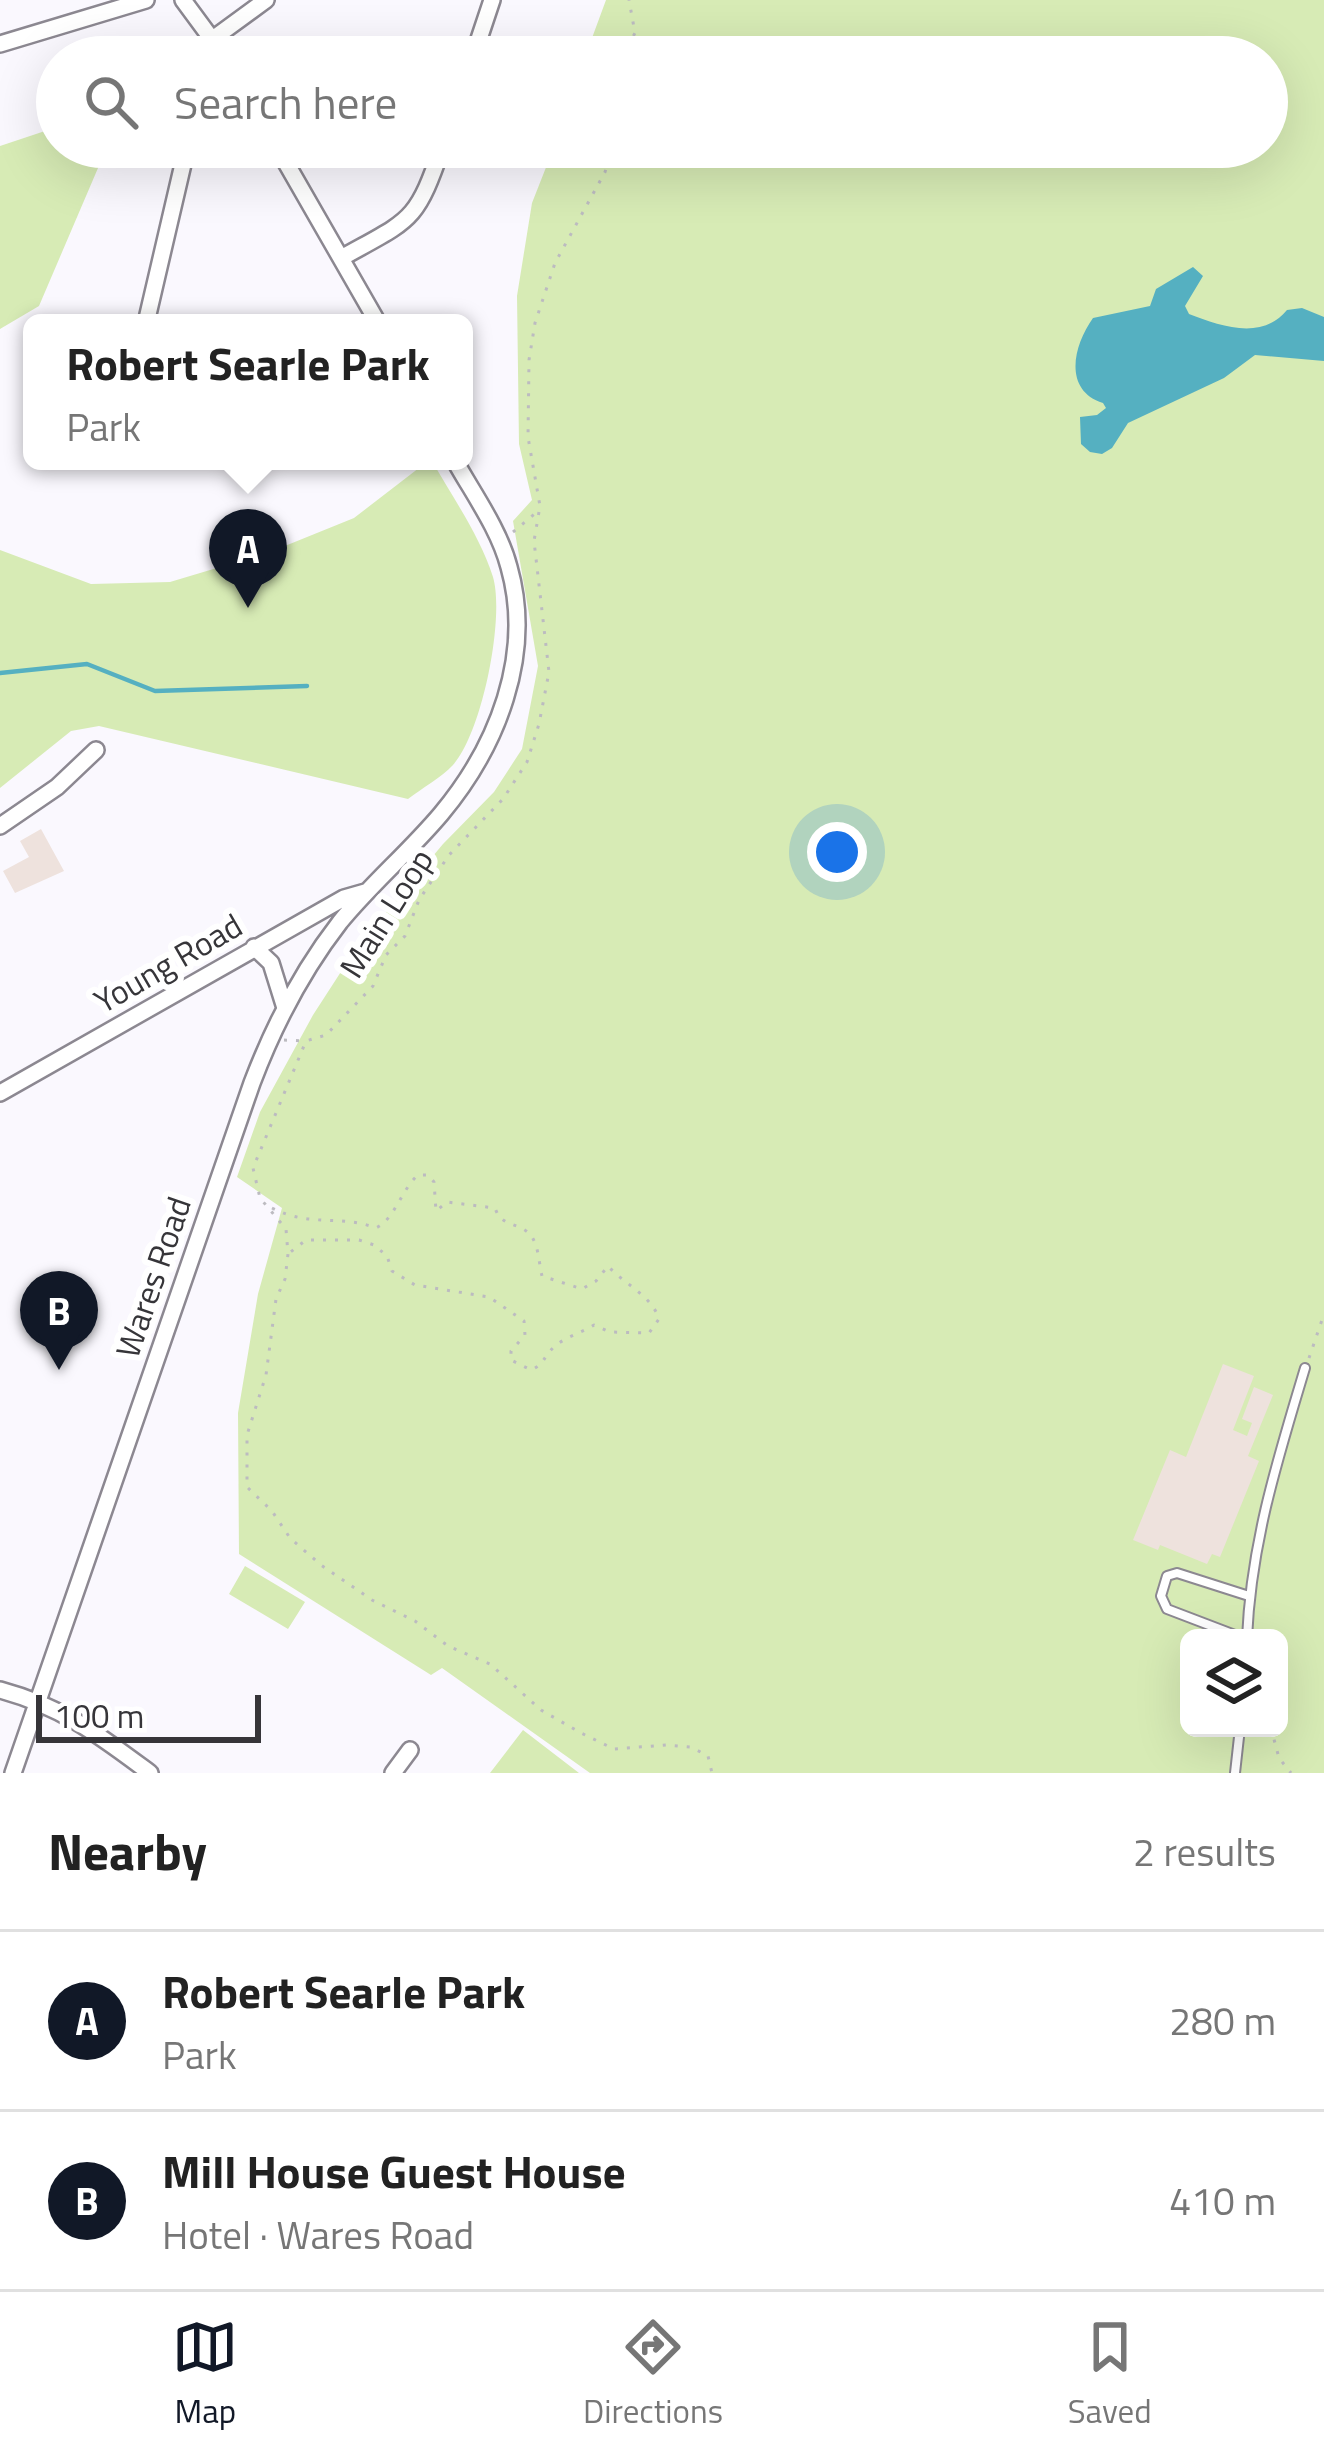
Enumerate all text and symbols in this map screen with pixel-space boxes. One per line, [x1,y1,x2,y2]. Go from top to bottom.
search box [36,36,1288,168]
text: Search here [174,68,397,136]
icon: search [78,69,144,135]
popup [23,314,473,470]
text: Robert Searle Park [66,329,430,397]
text: Park [66,397,141,456]
pin: A [209,509,287,608]
your location [807,822,867,882]
street label: Main Loop [327,839,445,987]
street label: Young Road [85,900,251,1026]
street label: Wares Road [102,1190,204,1364]
pin: B [20,1271,98,1370]
map controls [1180,1629,1288,1737]
button: layers [1180,1629,1288,1737]
scale bar [36,1689,261,1742]
text: 100 m [54,1691,144,1741]
text: Nearby [48,1812,207,1890]
text: 2 results [1133,1822,1276,1881]
text: Robert Searle Park [162,1957,525,2025]
text: A [75,1991,99,2050]
text: 280 m [1169,1991,1276,2050]
text: Park [162,2025,237,2084]
text: Mill House Guest House [162,2137,626,2205]
text: B [75,2171,99,2230]
text: 410 m [1169,2171,1276,2230]
text: Hotel · Wares Road [162,2205,474,2264]
tab: Map [172,2314,238,2436]
tab: Directions [583,2314,723,2436]
tab: Saved [1068,2314,1152,2436]

